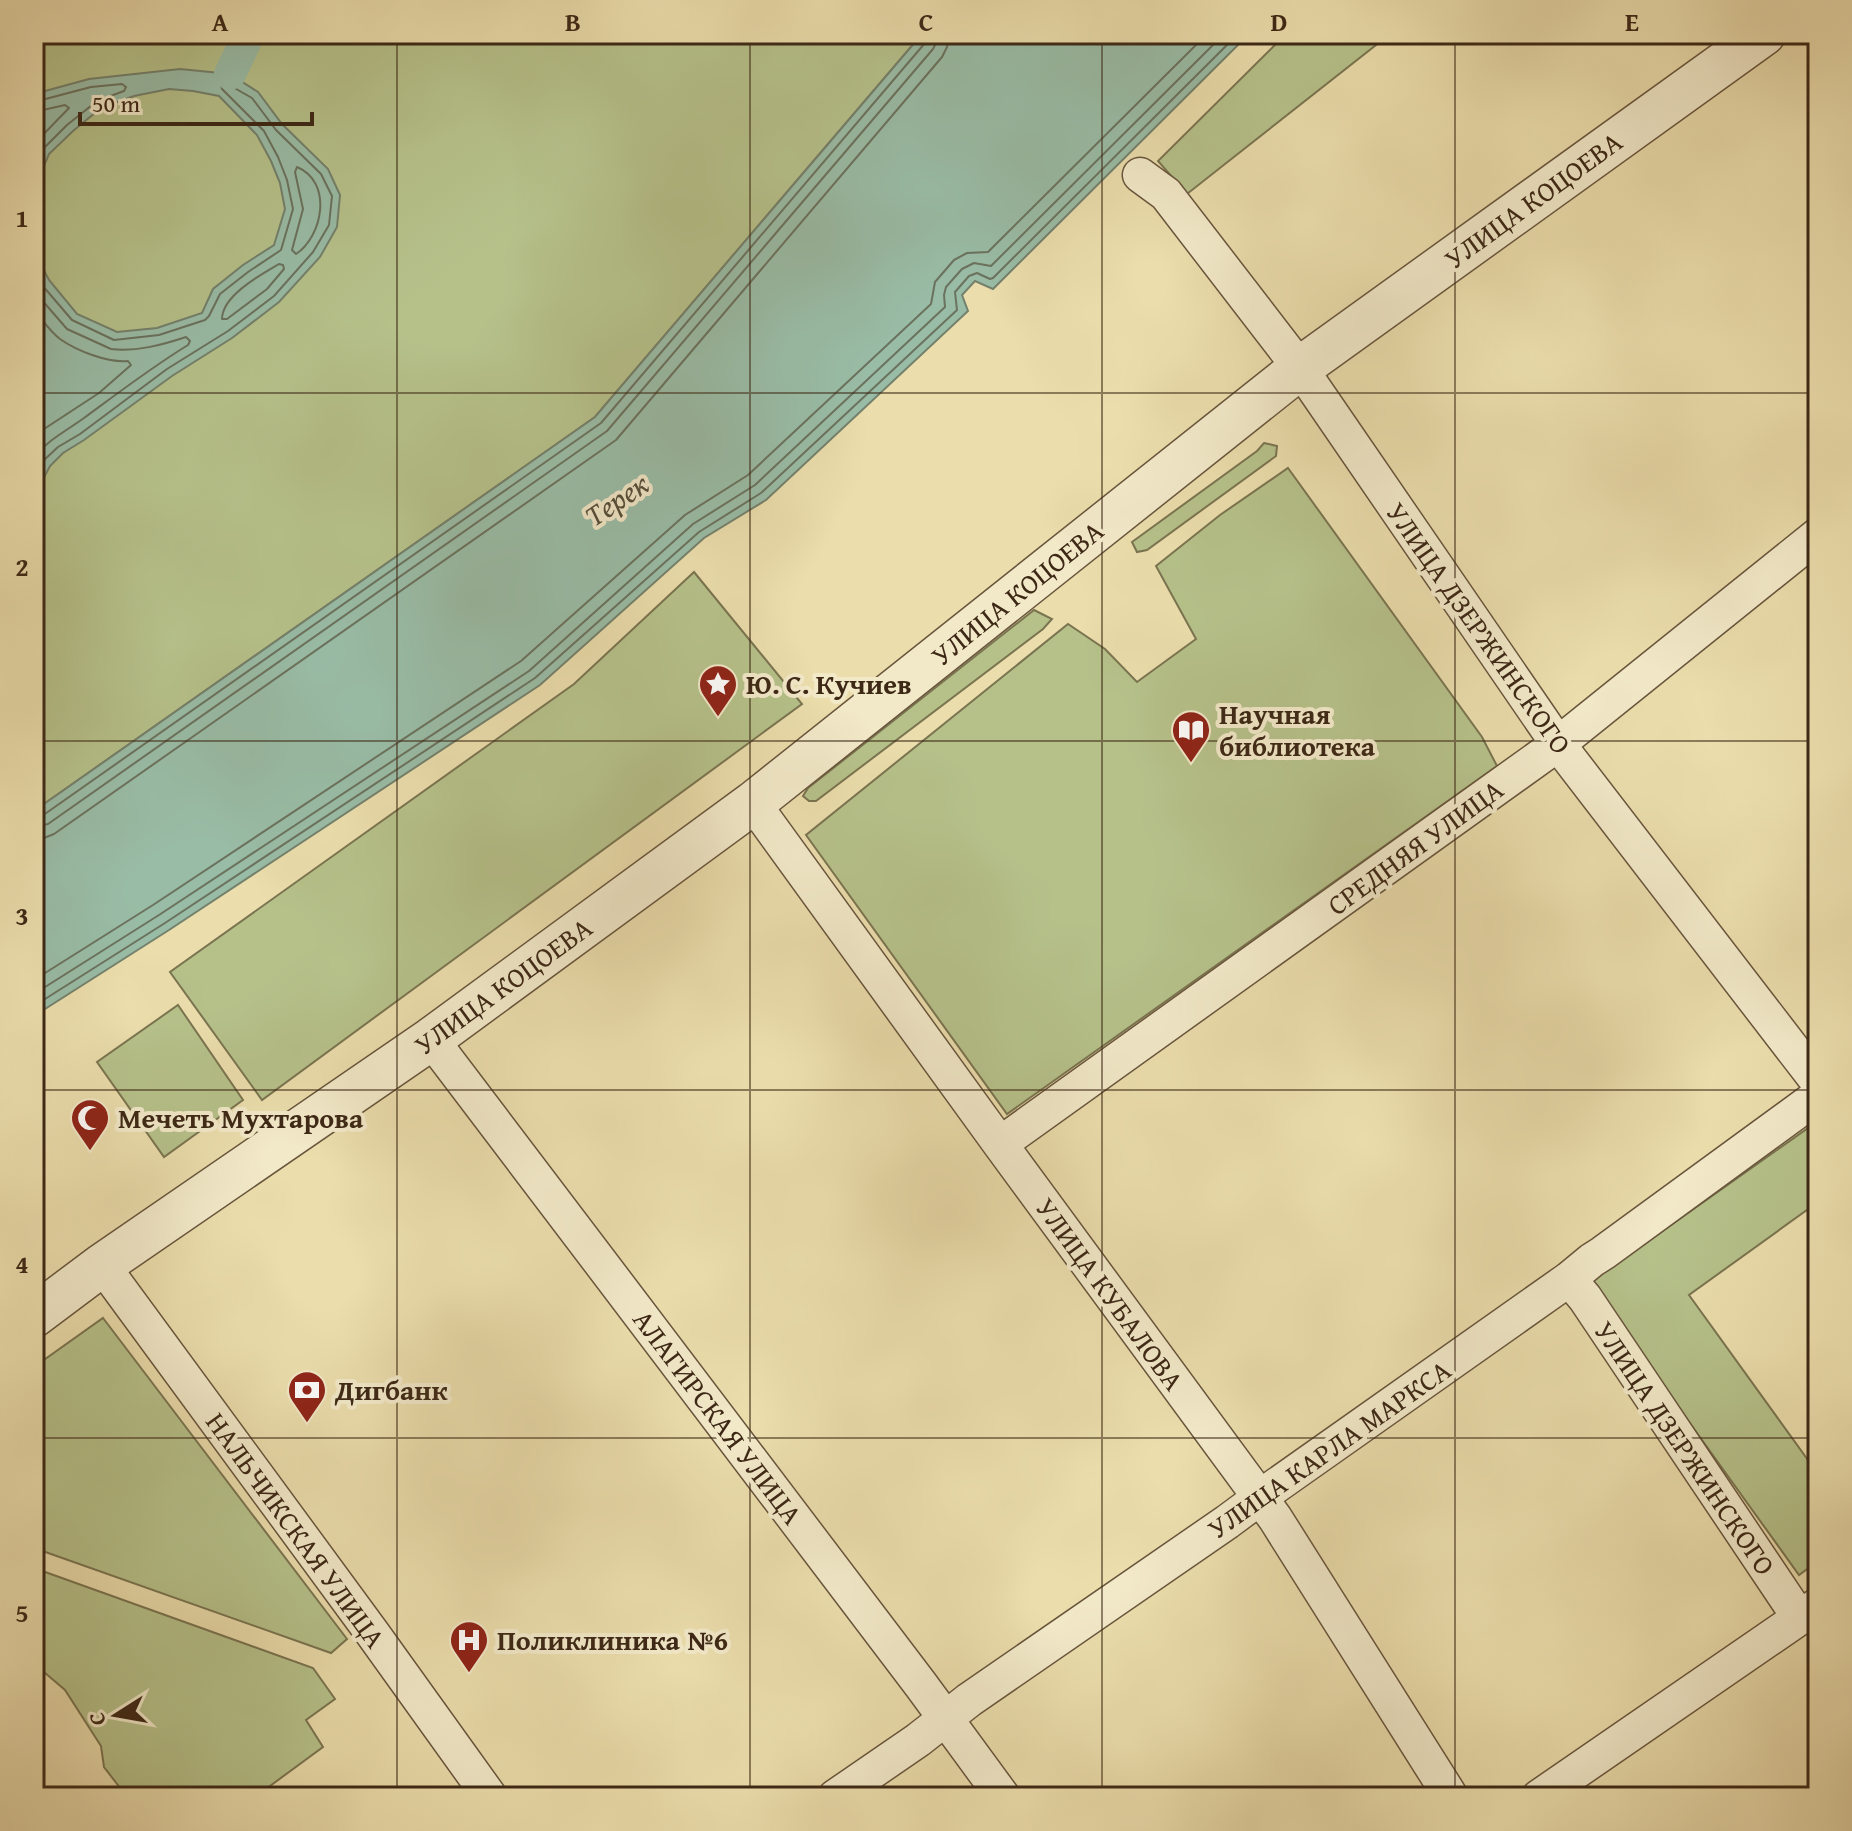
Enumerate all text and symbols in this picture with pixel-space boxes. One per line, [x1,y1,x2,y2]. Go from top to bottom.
text: A [212,2,229,41]
text: B [565,2,581,41]
text: C [919,2,933,41]
text: D [1271,2,1287,41]
text: E [1625,2,1639,41]
scale bar [80,76,312,126]
text: 50 m [92,86,140,121]
street label: УЛИЦА КОЦОЕВА [1435,121,1630,278]
text: 1 [15,198,29,237]
water label: Терек [575,461,658,537]
street label: УЛИЦА ДЗЕРЖИНСКОГО [1377,494,1582,762]
street label: УЛИЦА КОЦОЕВА [922,510,1112,675]
text: 2 [15,547,29,586]
place icon: Ю. С. Кучиев [697,663,739,718]
place label: Ю. С. Кучиев [746,663,912,704]
place label: Научная библиотека [1219,693,1376,766]
library icon: Научная библиотека [1170,709,1212,764]
street label: СРЕДНЯЯ УЛИЦА [1318,769,1511,925]
text: 3 [15,896,29,935]
street label: УЛИЦА КОЦОЕВА [405,907,600,1064]
mosque icon: Мечеть Мухтарова [69,1097,111,1152]
place label: Мечеть Мухтарова [118,1097,364,1138]
street label: УЛИЦА КУБАЛОВА [1026,1189,1194,1399]
text: 4 [15,1244,29,1283]
street label: АЛАГИРСКАЯ УЛИЦА [624,1301,813,1533]
street label: УЛИЦА ДЗЕРЖИНСКОГО [1585,1312,1786,1583]
street label: УЛИЦА КАРЛА МАРКСА [1199,1349,1459,1548]
bank icon: Дигбанк [286,1369,328,1424]
place label: Дигбанк [334,1369,448,1410]
street label: НАЛЬЧИКСКАЯ УЛИЦА [197,1403,396,1656]
text: 5 [15,1593,29,1632]
hospital icon: Поликлиника №6 [448,1619,490,1674]
place label: Поликлиника №6 [497,1619,728,1660]
north arrow [76,1675,156,1755]
text: С [79,1710,113,1728]

